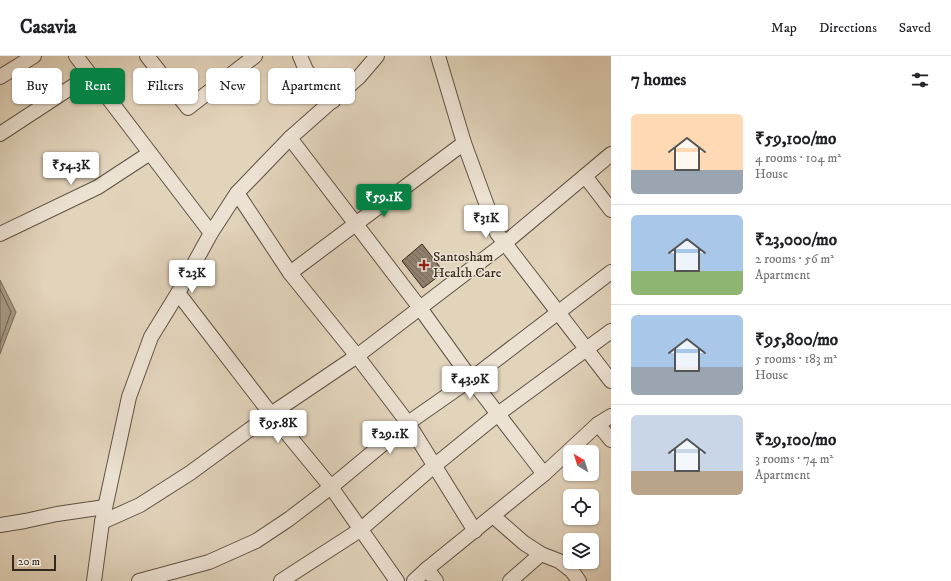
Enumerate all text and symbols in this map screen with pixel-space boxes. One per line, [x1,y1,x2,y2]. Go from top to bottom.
text: Casavia [20,16,76,39]
text: Map [771,19,797,37]
text: Directions [819,19,877,37]
text: Saved [899,19,931,37]
chip: Buy [12,68,62,104]
chip: Rent [70,68,125,104]
chip: Filters [133,68,198,104]
chip: New [206,68,260,104]
chip: Apartment [268,68,355,104]
text: 7 homes [631,69,686,91]
icon: filters [909,69,931,91]
text: ₹59,100/mo [755,128,836,150]
icon: home [663,130,711,178]
text: 4 rooms · 104 m² [755,150,841,166]
pin: ₹54.3K [38,152,104,186]
text: ₹54.3K [52,157,90,173]
text: House [755,166,788,182]
pin: ₹59.1K [351,184,417,218]
text: ₹59.1K [365,189,403,205]
pin: ₹31K [462,205,510,239]
text: ₹31K [473,210,499,226]
text: ₹23,000/mo [755,229,837,251]
icon: home [663,231,711,279]
place label: Santosham Health Care [433,248,502,282]
text: 2 rooms · 56 m² [755,251,834,267]
marker: Santosham Health Care [418,259,430,271]
pin: ₹23K [168,260,216,294]
text: ₹23K [178,265,206,281]
text: Apartment [755,267,810,283]
text: ₹95,800/mo [755,329,838,351]
icon: home [663,331,711,379]
text: 5 rooms · 183 m² [755,351,837,367]
pin: ₹43.9K [437,366,503,400]
text: House [755,367,788,383]
text: ₹43.9K [451,371,489,387]
pin: ₹95.8K [245,410,311,444]
text: ₹95.8K [259,415,297,431]
pin: ₹29.1K [357,421,423,455]
text: ₹29.1K [371,426,409,442]
text: ₹29,100/mo [755,429,836,451]
icon: home [663,431,711,479]
north arrow [563,445,599,481]
map controls [563,445,599,569]
text: 3 rooms · 74 m² [755,451,833,467]
text: Apartment [755,467,810,483]
button: locate [563,489,599,525]
button: layers [563,533,599,569]
scale bar [12,553,56,572]
text: 20 m [18,555,40,569]

